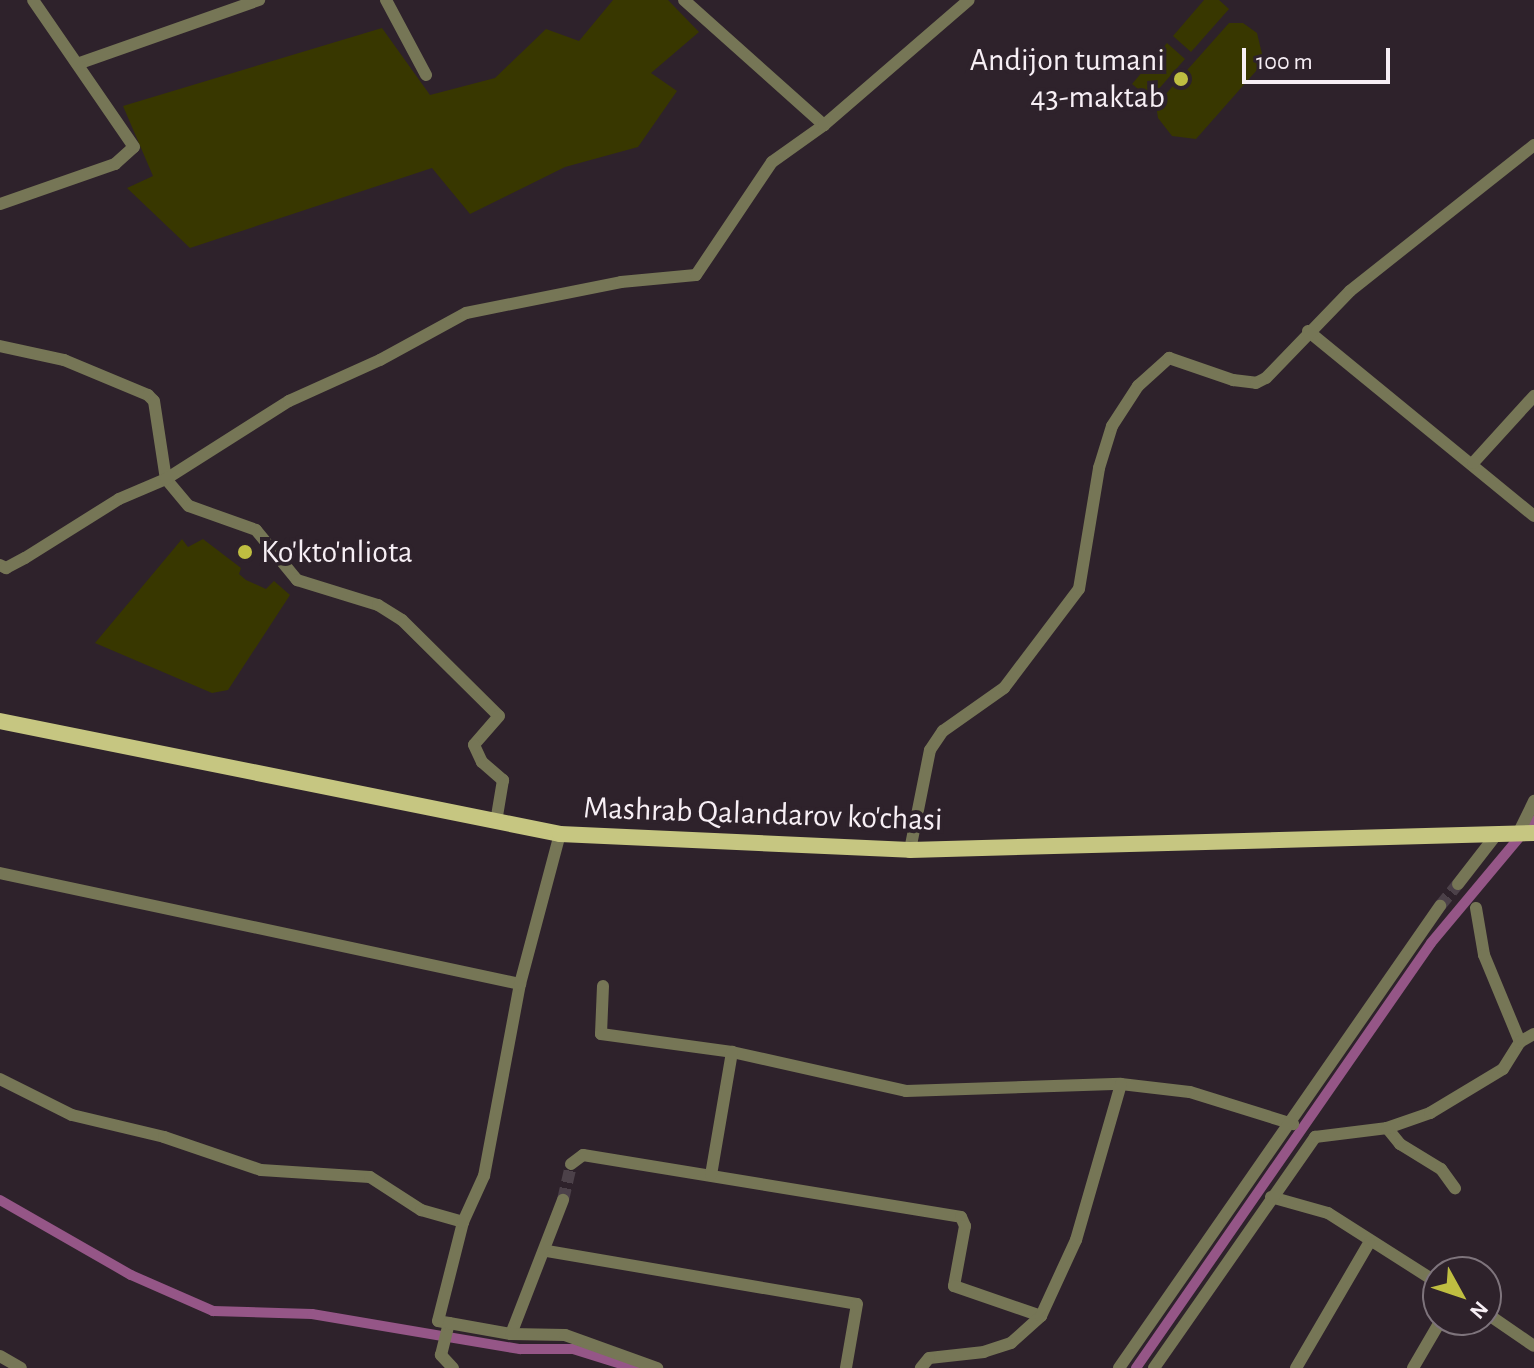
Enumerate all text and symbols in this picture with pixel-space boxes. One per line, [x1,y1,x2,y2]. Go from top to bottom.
scale bar [1246,32,1394,82]
place label: Andijon tumani 43-maktab [970,42,1165,117]
text: 100 m [1256,50,1313,74]
marker: Andijon tumani 43-maktab [1172,70,1190,88]
place label: Ko'kto'nliota [261,533,413,571]
marker: Ko'kto'nliota [236,543,254,561]
street label: Mashrab Qalandarov ko'chasi [583,789,943,839]
north arrow [1422,1256,1502,1336]
text: N [1466,1297,1492,1323]

